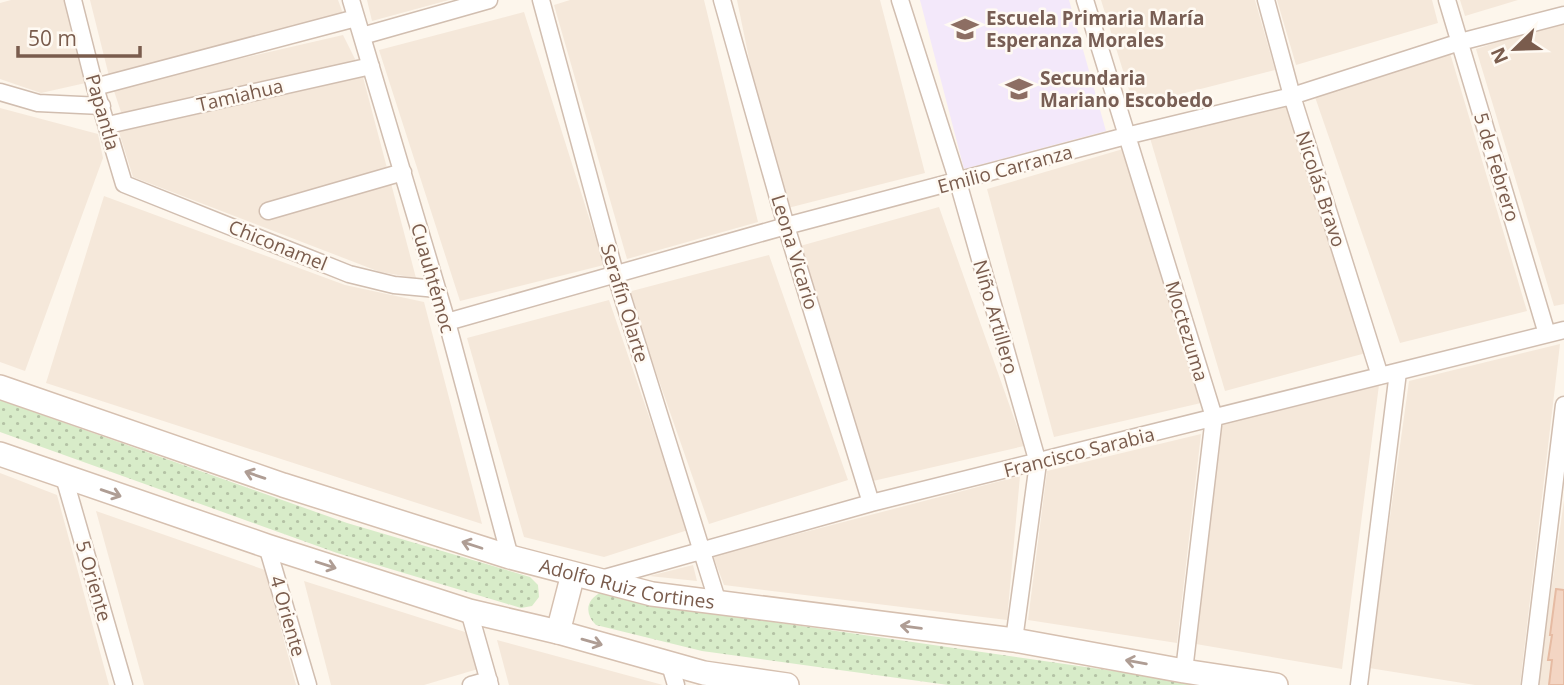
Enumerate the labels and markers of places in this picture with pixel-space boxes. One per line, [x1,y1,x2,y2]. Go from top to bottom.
place label: Escuela Primaria María Esperanza Morales [986,5,1204,53]
school or university icon: Escuela Primaria María Esperanza Morales [950,14,980,44]
place label: Secundaria Mariano Escobedo [1040,65,1213,113]
school or university icon: Secundaria Mariano Escobedo [1004,74,1034,104]

